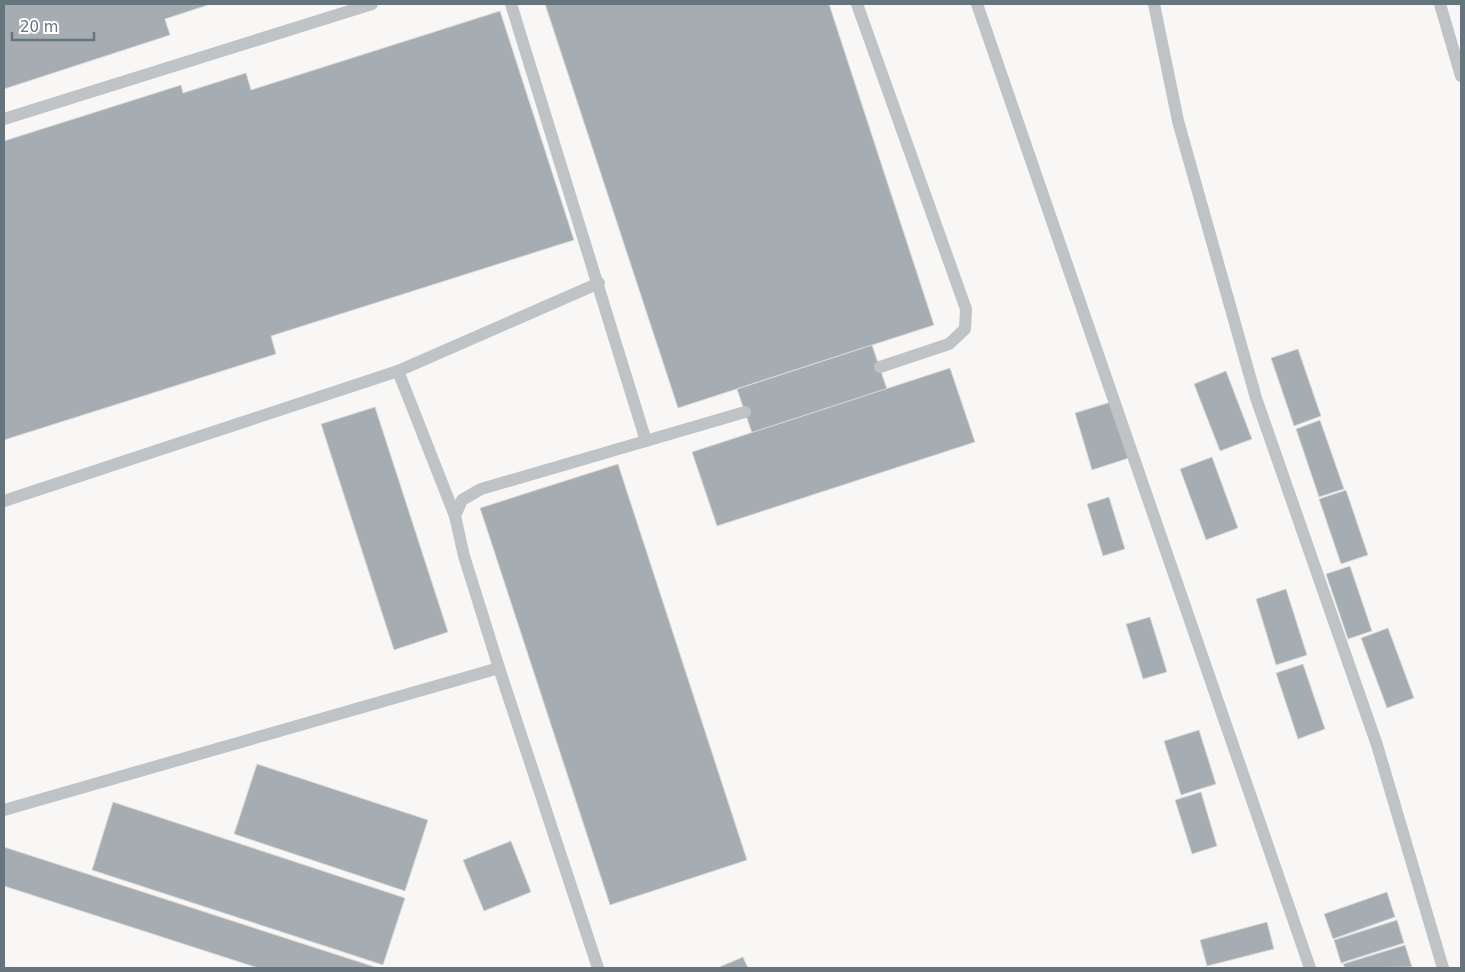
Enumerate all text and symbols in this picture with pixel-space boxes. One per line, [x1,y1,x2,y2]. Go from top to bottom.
scale bar [12,10,95,42]
text: 20 m [20,18,58,36]

